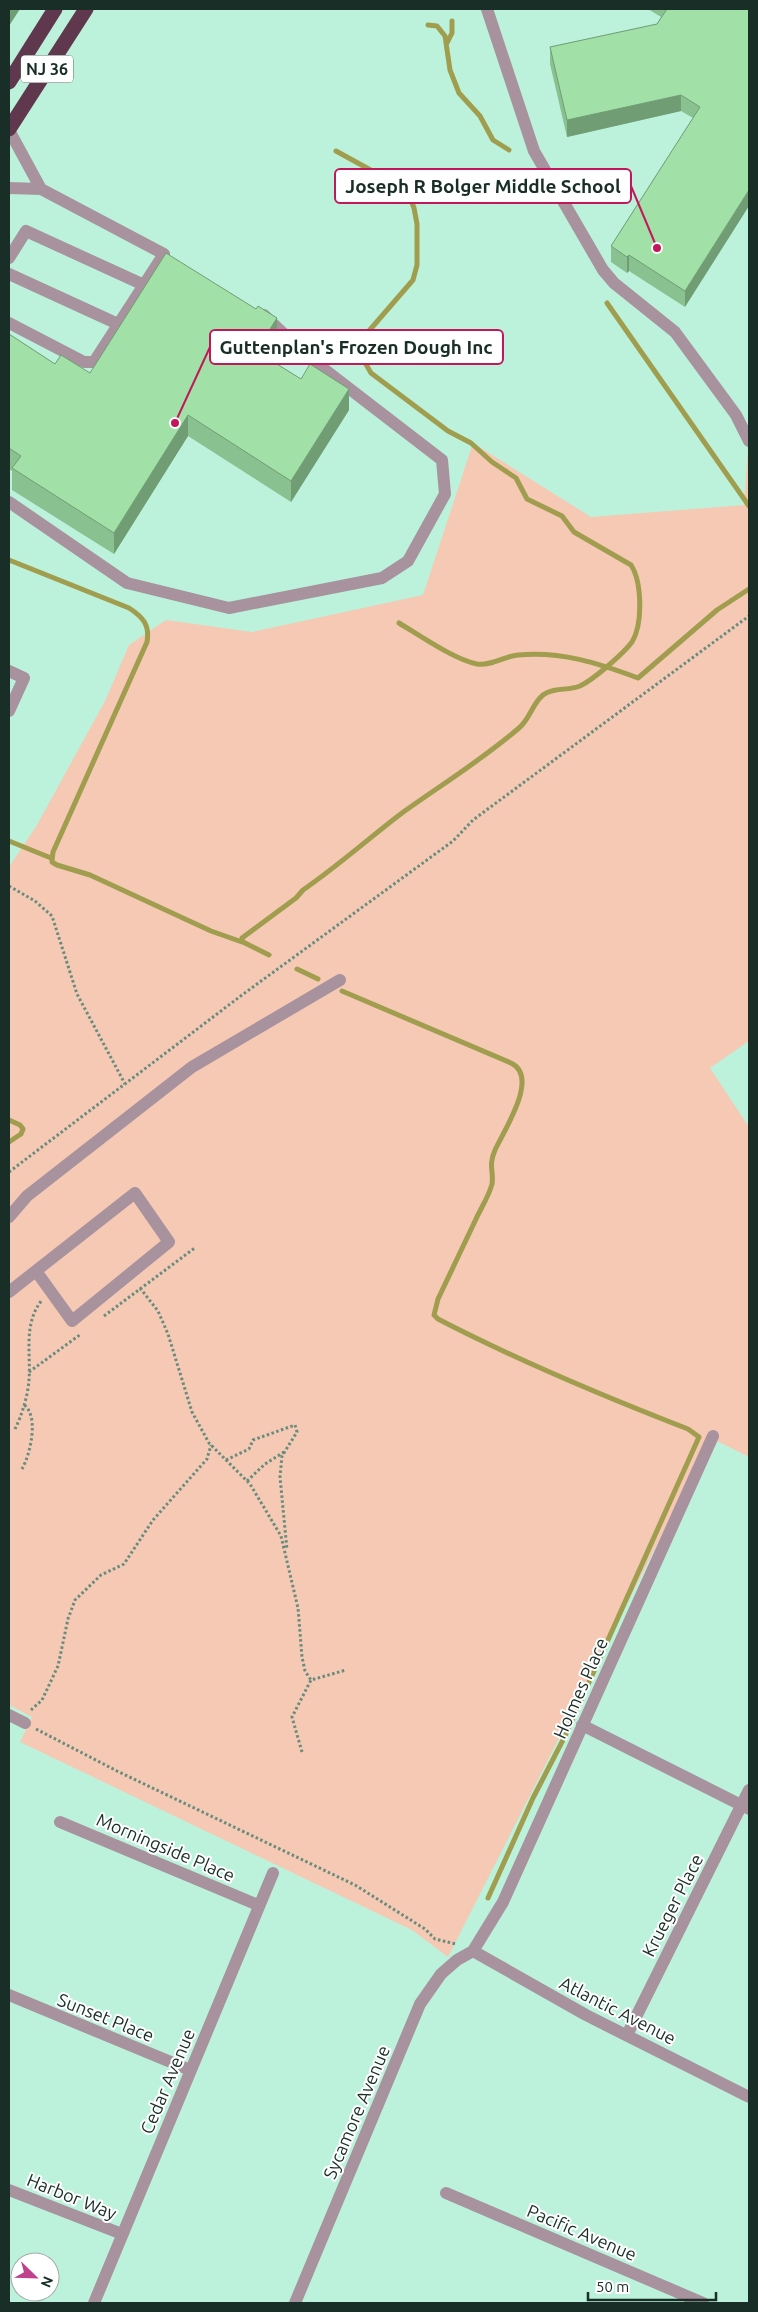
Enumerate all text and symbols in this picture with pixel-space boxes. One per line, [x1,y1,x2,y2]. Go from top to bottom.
road number: NJ 36 [21,56,73,82]
callout: Joseph R Bolger Middle School [335,169,631,203]
text: Joseph R Bolger Middle School [345,175,621,197]
callout: Guttenplan's Frozen Dough Inc [210,330,503,364]
text: Guttenplan's Frozen Dough Inc [219,336,493,358]
street label: Holmes Place [549,1635,611,1741]
street label: Morningside Place [94,1809,238,1885]
street label: Krueger Place [638,1850,706,1960]
street label: Atlantic Avenue [557,1972,679,2048]
street label: Sunset Place [55,1989,157,2045]
street label: Cedar Avenue [136,2025,198,2137]
street label: Sycamore Avenue [319,2042,393,2182]
street label: Harbor Way [24,2169,120,2223]
street label: Pacific Avenue [524,2200,640,2264]
north arrow [10,2252,60,2302]
scale bar [588,2270,716,2302]
text: N [38,2274,56,2290]
text: 50 m [596,2278,629,2295]

